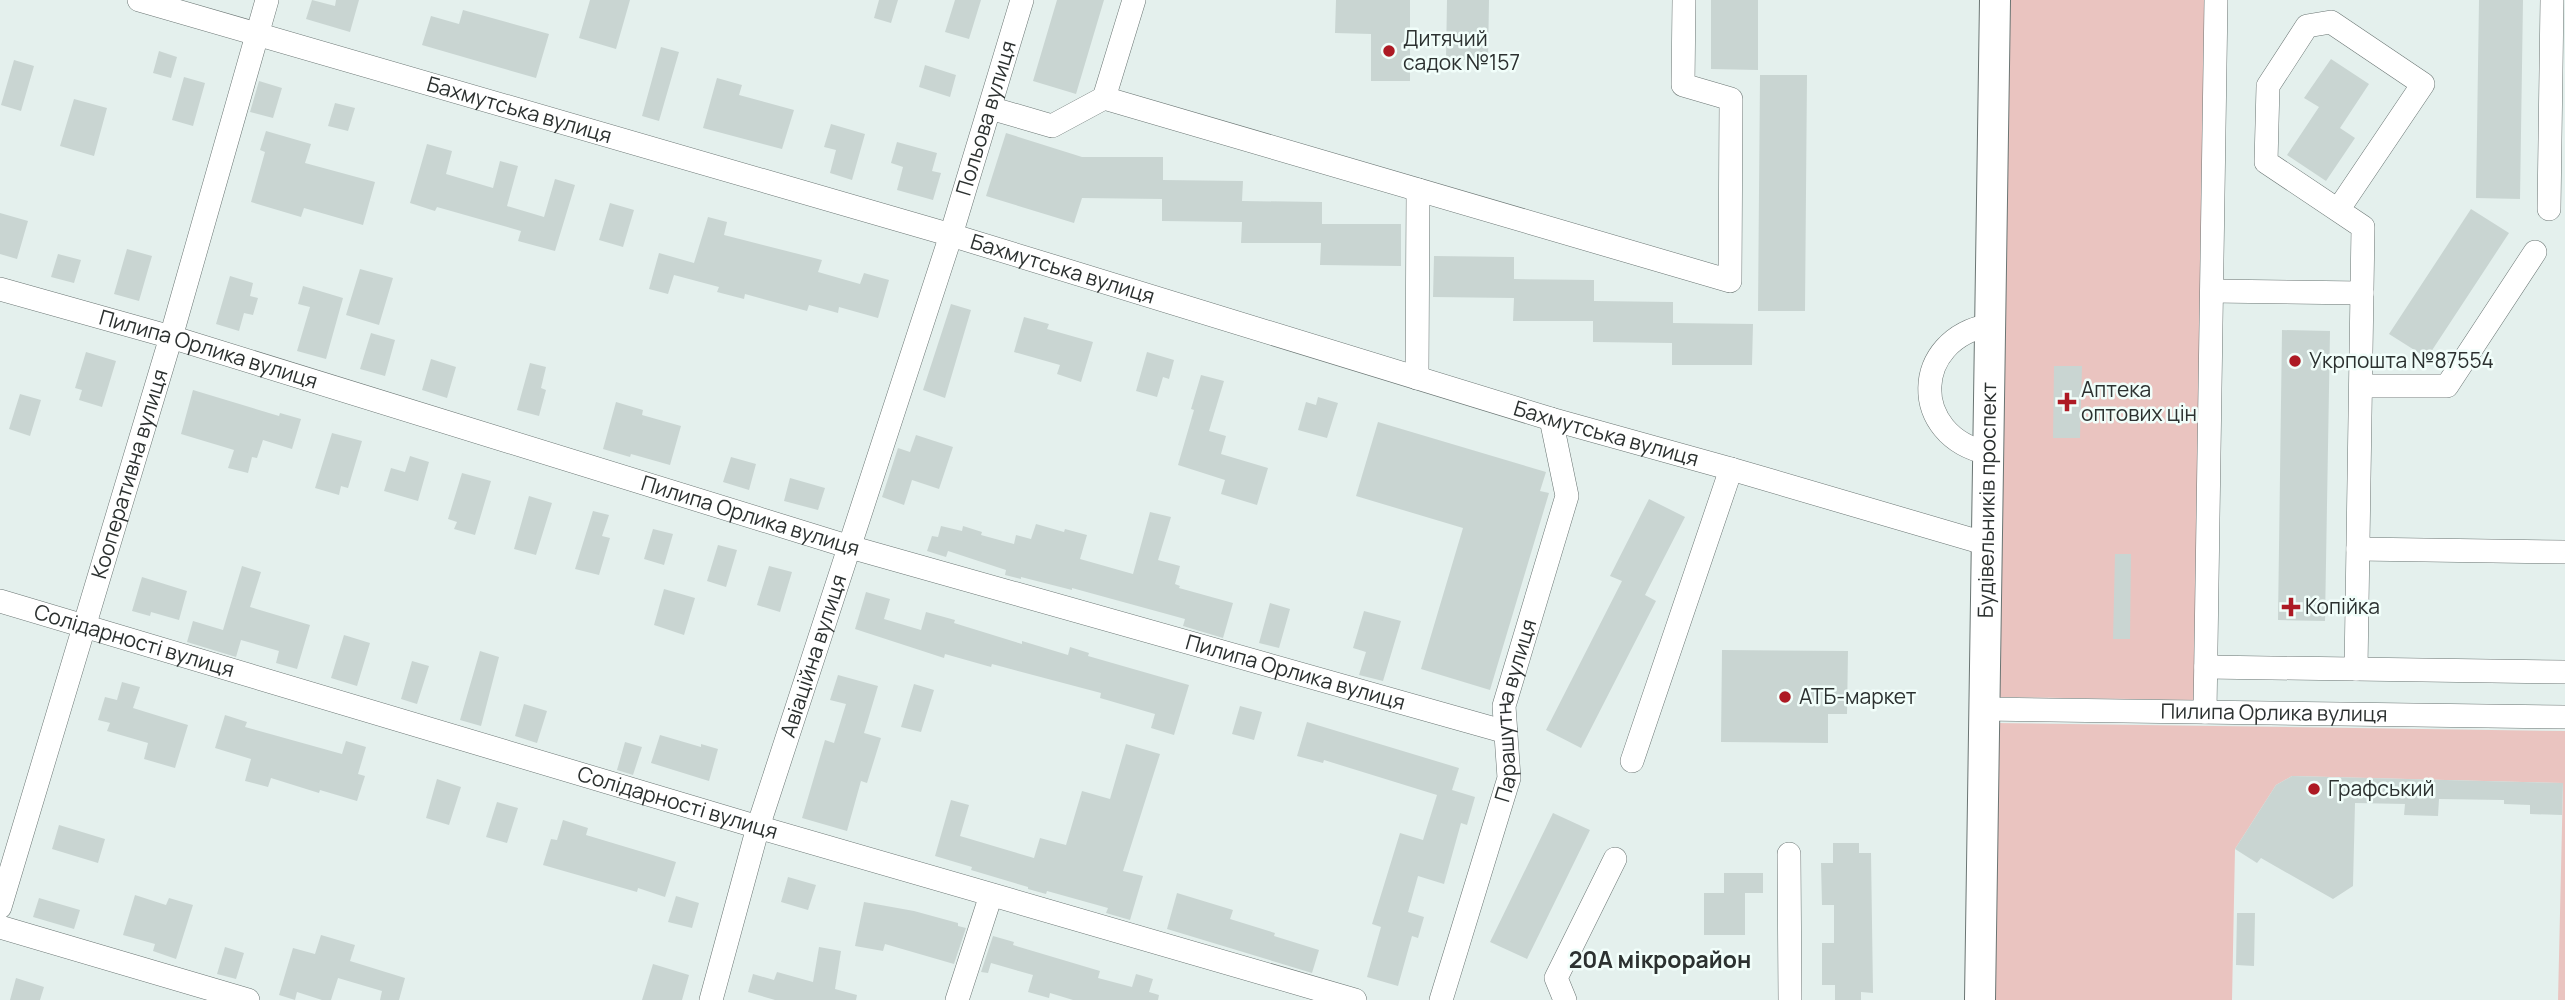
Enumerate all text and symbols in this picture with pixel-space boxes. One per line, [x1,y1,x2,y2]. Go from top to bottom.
place label: Дитячий садок №157 [1403,24,1520,76]
street label: Польова вулиця [949,37,1022,199]
marker: Дитячий садок №157 [1381,43,1397,59]
street label: Бахмутська вулиця [424,69,615,149]
street label: Бахмутська вулиця [967,227,1158,310]
street label: Пилипа Орлика вулиця [96,303,321,395]
place label: Укрпошта №87554 [2309,346,2494,374]
marker: Укрпошта №87554 [2287,353,2303,369]
street label: Кооперативна вулиця [84,366,174,582]
place label: Аптека оптових цін [2081,375,2197,427]
street label: Будівельників проспект [1971,381,2002,618]
street label: Бахмутська вулиця [1510,393,1702,472]
marker: Аптека оптових цін [2059,394,2075,410]
street label: Пилипа Орлика вулиця [638,468,863,562]
street label: Авіаційна вулиця [773,571,852,741]
place label: Копійка [2305,592,2380,620]
street label: Солідарності вулиця [31,597,238,683]
marker: Копійка [2283,599,2299,615]
street label: Парашутна вулиця [1487,615,1542,805]
street label: Пилипа Орлика вулиця [1183,627,1409,716]
place label: АТБ-маркет [1799,682,1917,710]
marker: АТБ-маркет [1777,689,1793,705]
street label: Пилипа Орлика вулиця [2160,696,2388,728]
street label: Солідарності вулиця [574,759,781,845]
place label: Графський [2328,774,2434,802]
marker: Графський [2306,781,2322,797]
district label: 20А мікрорайон [1569,943,1751,975]

